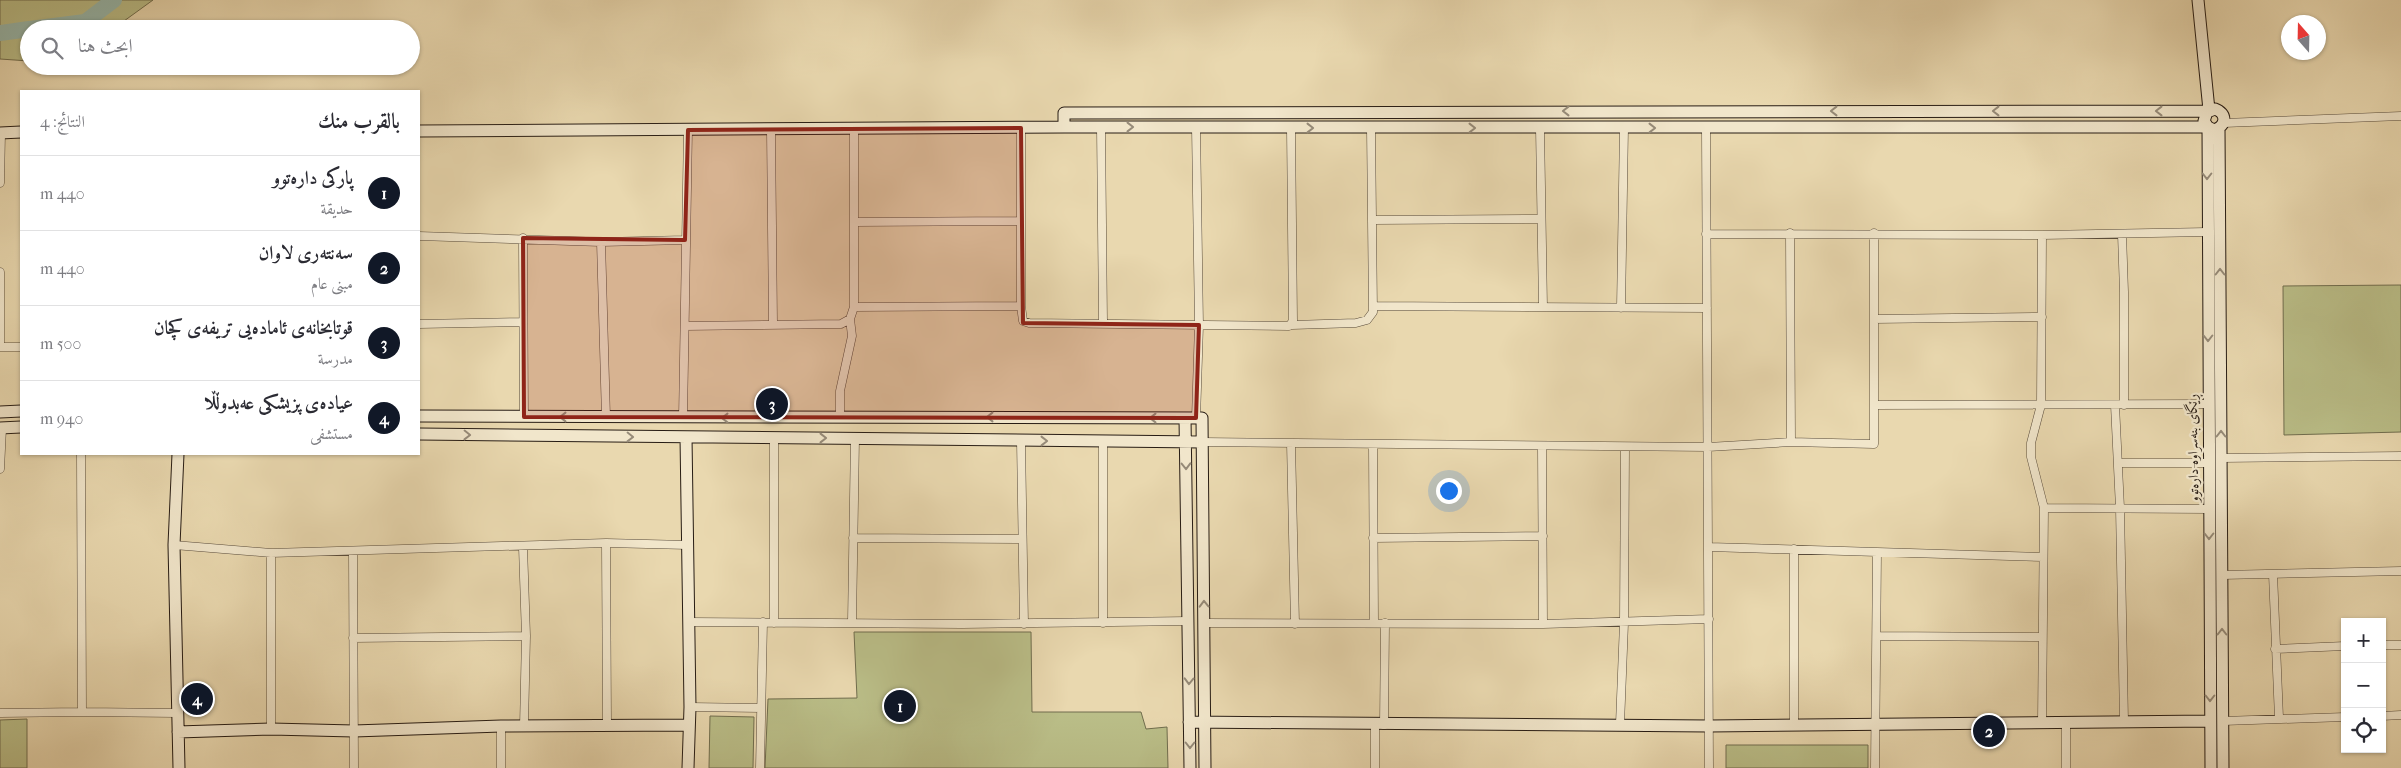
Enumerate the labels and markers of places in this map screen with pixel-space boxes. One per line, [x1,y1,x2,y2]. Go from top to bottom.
pin: 3 [756,385,788,423]
pin: 4 [181,680,213,718]
pin: 1 [884,687,916,725]
pin: 2 [1973,712,2005,750]

